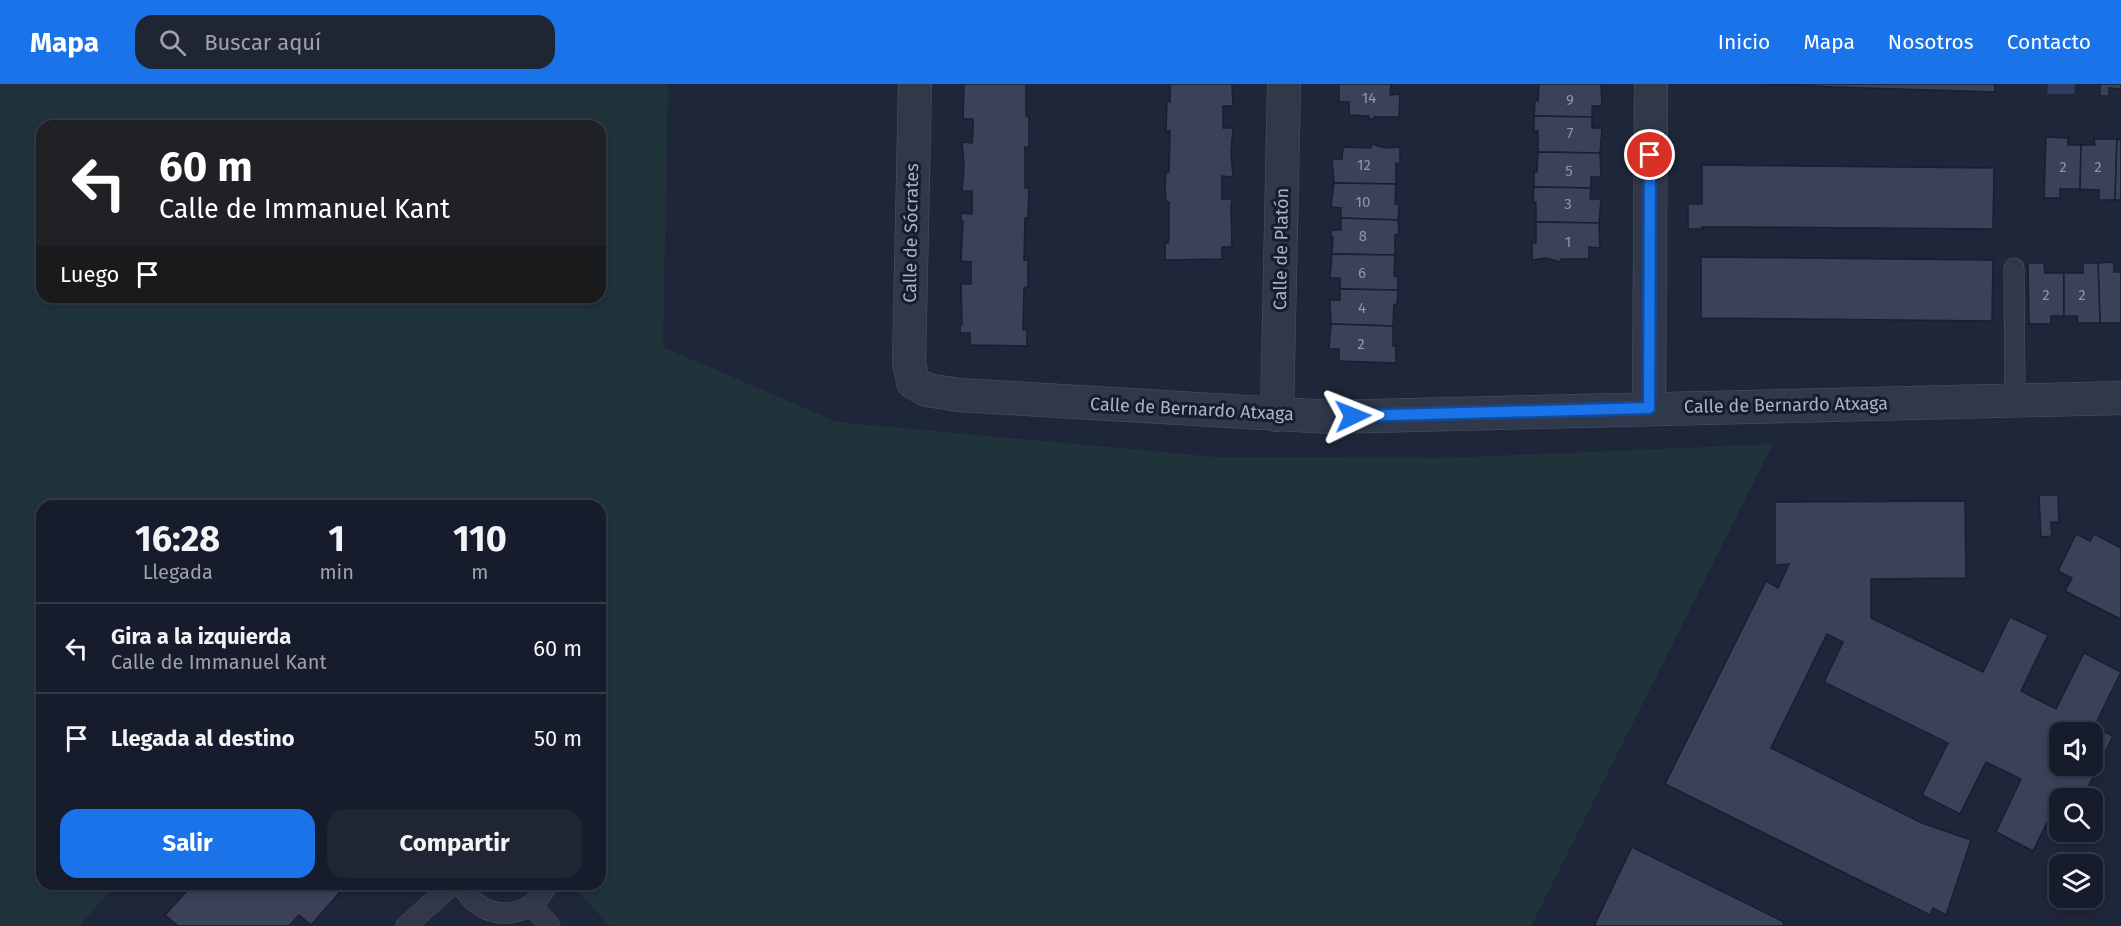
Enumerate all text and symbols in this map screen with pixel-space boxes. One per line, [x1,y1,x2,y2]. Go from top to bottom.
search box [135,15,555,69]
text: Mapa [30,26,99,59]
icon: search [156,26,189,59]
text: Buscar aquí [204,29,321,56]
text: Inicio [1718,29,1770,55]
text: Mapa [1803,29,1855,55]
text: Nosotros [1888,29,1974,55]
text: Contacto [2007,29,2091,55]
house number: 14 [1362,89,1376,107]
house number: 9 [1566,91,1574,109]
house number: 7 [1567,124,1574,142]
pin [1624,129,1675,180]
icon: arrive [1633,138,1666,171]
text: 60 m [159,142,253,192]
icon: left [60,144,138,222]
house number: 12 [1357,156,1371,174]
house number: 2 [2059,158,2067,176]
house number: 2 [2094,158,2102,176]
house number: 5 [1565,162,1573,180]
street label: Calle de Sócrates [899,163,923,303]
street label: Calle de Platón [1269,188,1293,310]
text: Calle de Immanuel Kant [159,193,450,225]
house number: 10 [1356,193,1370,211]
house number: 3 [1564,195,1572,213]
house number: 8 [1359,227,1367,245]
house number: 1 [1565,233,1571,251]
icon: arrive [131,258,164,291]
text: Luego [60,261,119,288]
house number: 6 [1358,264,1366,282]
house number: 2 [2042,286,2050,304]
house number: 2 [2078,286,2086,304]
house number: 4 [1358,299,1366,317]
house number: 2 [1357,335,1365,353]
position arrow [1321,384,1385,448]
street label: Calle de Bernardo Atxaga [1684,392,1888,418]
street label: Calle de Bernardo Atxaga [1090,393,1294,425]
text: 16:28 [135,517,220,561]
text: 1 [328,517,345,561]
text: 110 [453,517,507,561]
text: Llegada [143,560,213,584]
text: min [319,560,354,584]
text: m [471,560,489,584]
text: Gira a la izquierda [111,623,291,650]
icon: left [60,632,93,665]
text: 60 m [533,635,582,662]
text: Calle de Immanuel Kant [111,650,327,674]
icon: arrive [60,722,93,755]
map controls [2049,722,2103,908]
button: sound [2049,722,2103,776]
text: Llegada al destino [111,725,295,752]
text: 50 m [534,725,582,752]
button: search [2049,788,2103,842]
button: Salir [60,809,315,878]
button: Compartir [327,809,582,878]
button: layers [2049,854,2103,908]

